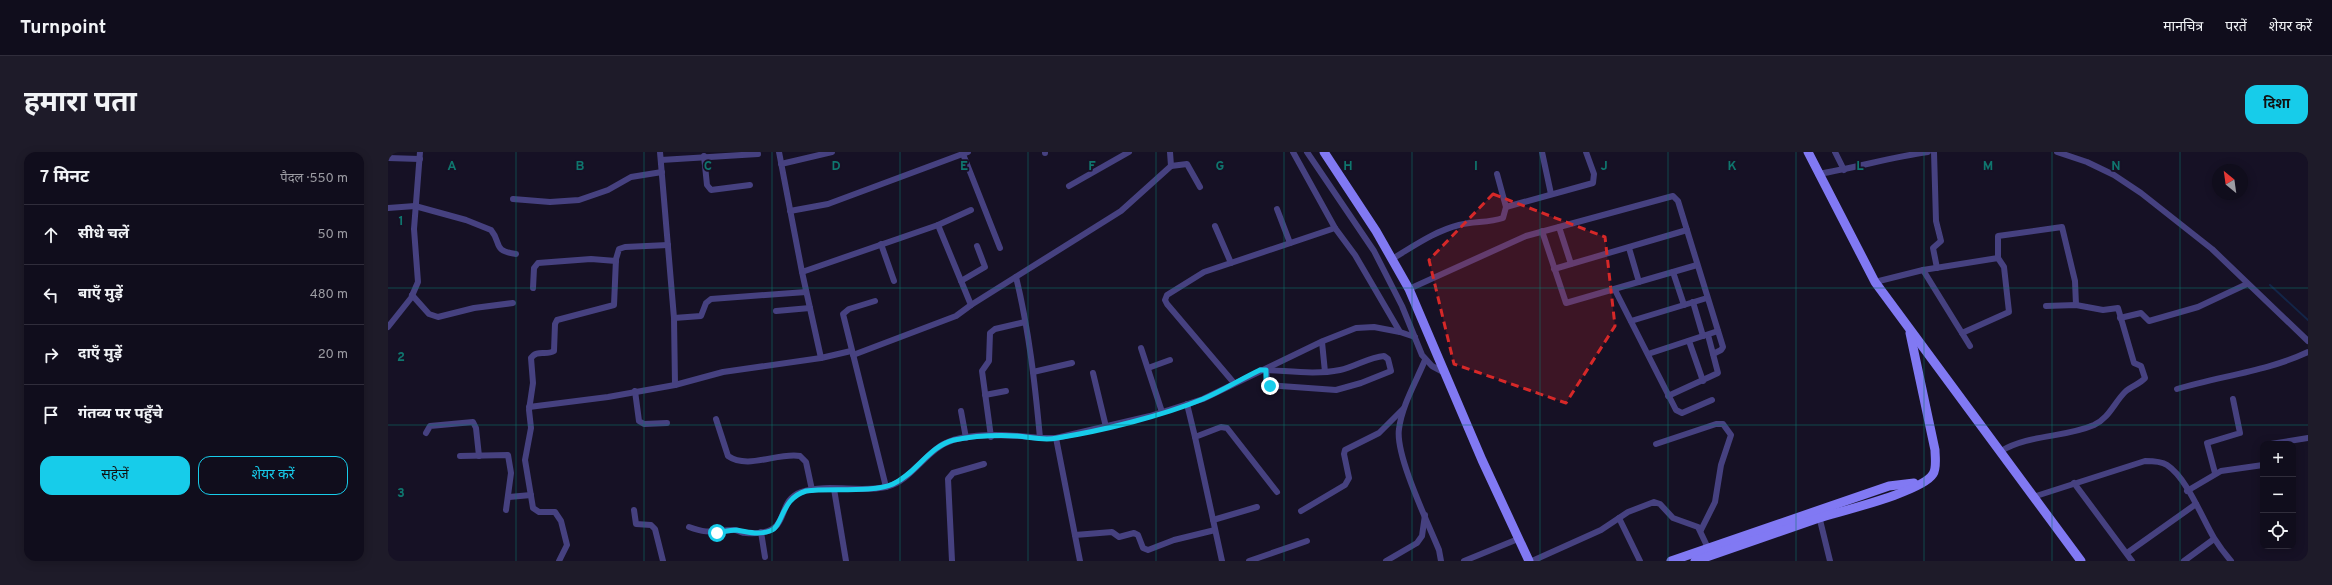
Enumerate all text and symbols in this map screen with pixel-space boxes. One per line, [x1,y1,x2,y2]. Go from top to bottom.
text: Turnpoint [20,16,106,40]
text: मानचित्र [2163,19,2203,36]
text: परतें [2225,19,2247,36]
text: शेयर करें [2269,19,2312,36]
button: दिशा [2245,85,2308,124]
text: हमारा पता [24,86,137,122]
text: A [447,159,457,175]
text: B [576,159,585,175]
text: C [704,159,712,175]
text: D [831,159,841,175]
text: E [960,159,968,175]
text: F [1088,159,1096,175]
text: G [1216,159,1225,175]
text: H [1343,159,1353,175]
text: I [1474,159,1478,175]
text: J [1600,159,1608,175]
text: K [1727,159,1737,175]
text: L [1856,159,1864,175]
text: M [1983,159,1993,175]
text: N [2111,159,2121,175]
north arrow [2212,164,2248,200]
text: 7 मिनट [40,167,89,189]
text: पैदल · 550 m [280,171,348,187]
text: 1 [398,214,404,230]
icon: ahead [40,224,62,246]
text: सीधे चलें [78,225,129,244]
text: 50 m [318,227,348,243]
icon: left [40,284,62,306]
text: बाएँ मुड़ें [78,285,123,304]
text: 480 m [310,287,348,303]
icon: right [40,344,62,366]
text: दाएँ मुड़ें [78,345,122,364]
text: 20 m [318,347,348,363]
text: 2 [397,350,405,366]
route end [1261,377,1279,395]
icon: arrive [40,404,62,426]
text: गंतव्य पर पहुँचे [78,405,163,424]
map controls [2260,441,2296,549]
button: + [2260,441,2296,477]
button: सहेजें [40,456,190,495]
button: शेयर करें [198,456,348,495]
button: − [2260,477,2296,513]
text: 3 [397,486,405,502]
button: locate [2260,513,2296,549]
route start [708,524,726,542]

